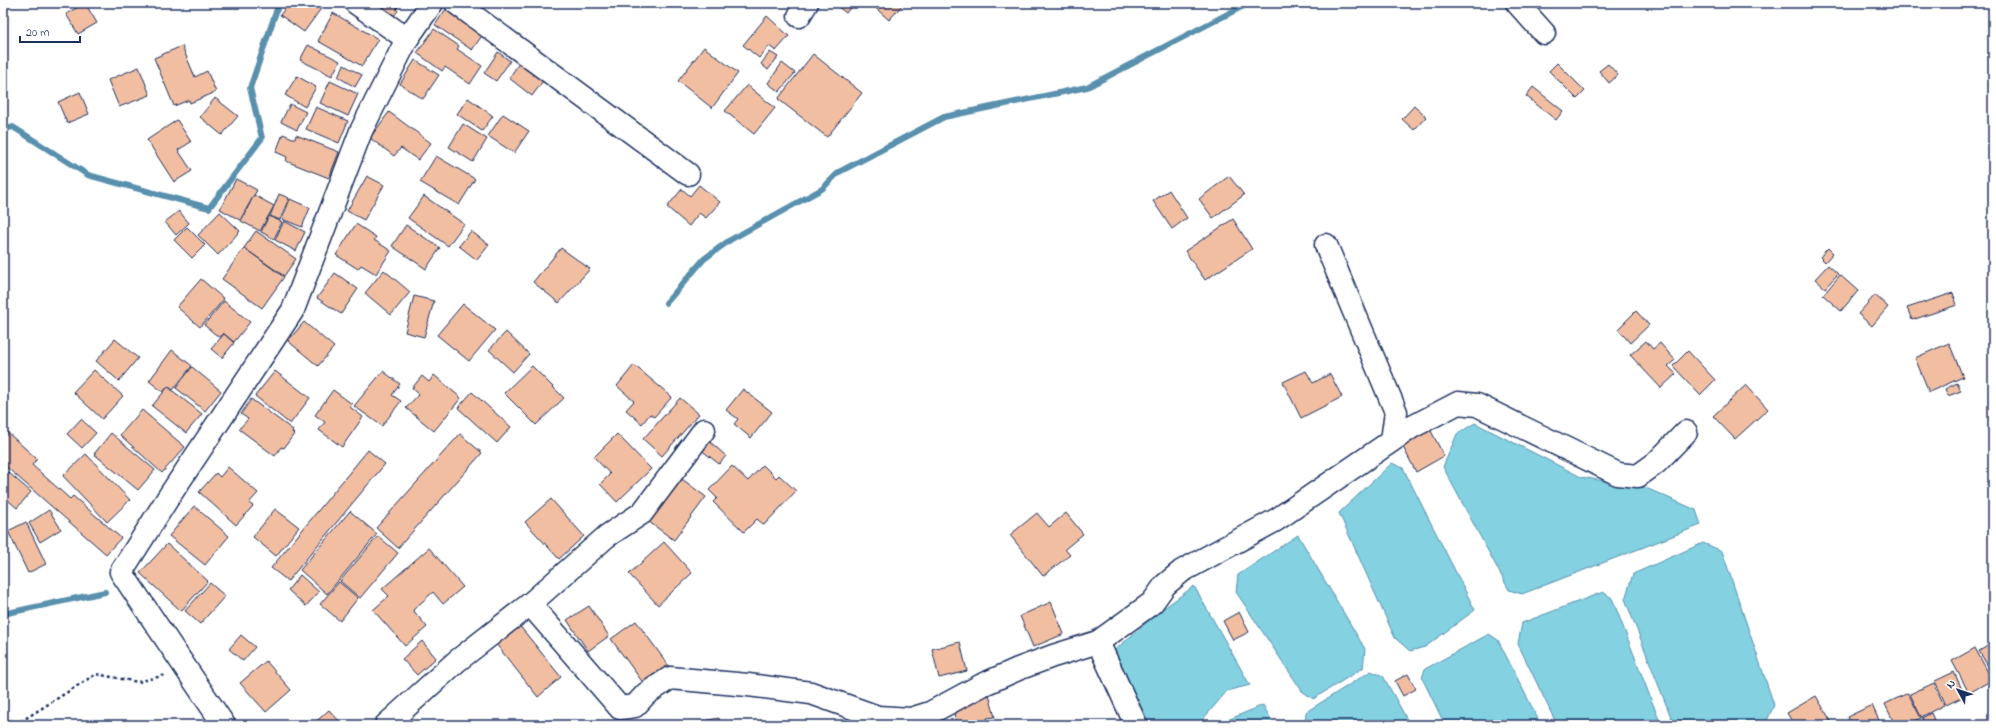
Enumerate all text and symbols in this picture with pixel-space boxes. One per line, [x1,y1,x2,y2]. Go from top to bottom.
scale bar [20,18,80,44]
text: 20 m [26,24,49,42]
north arrow [1938,670,1978,710]
text: N [1943,676,1960,692]

